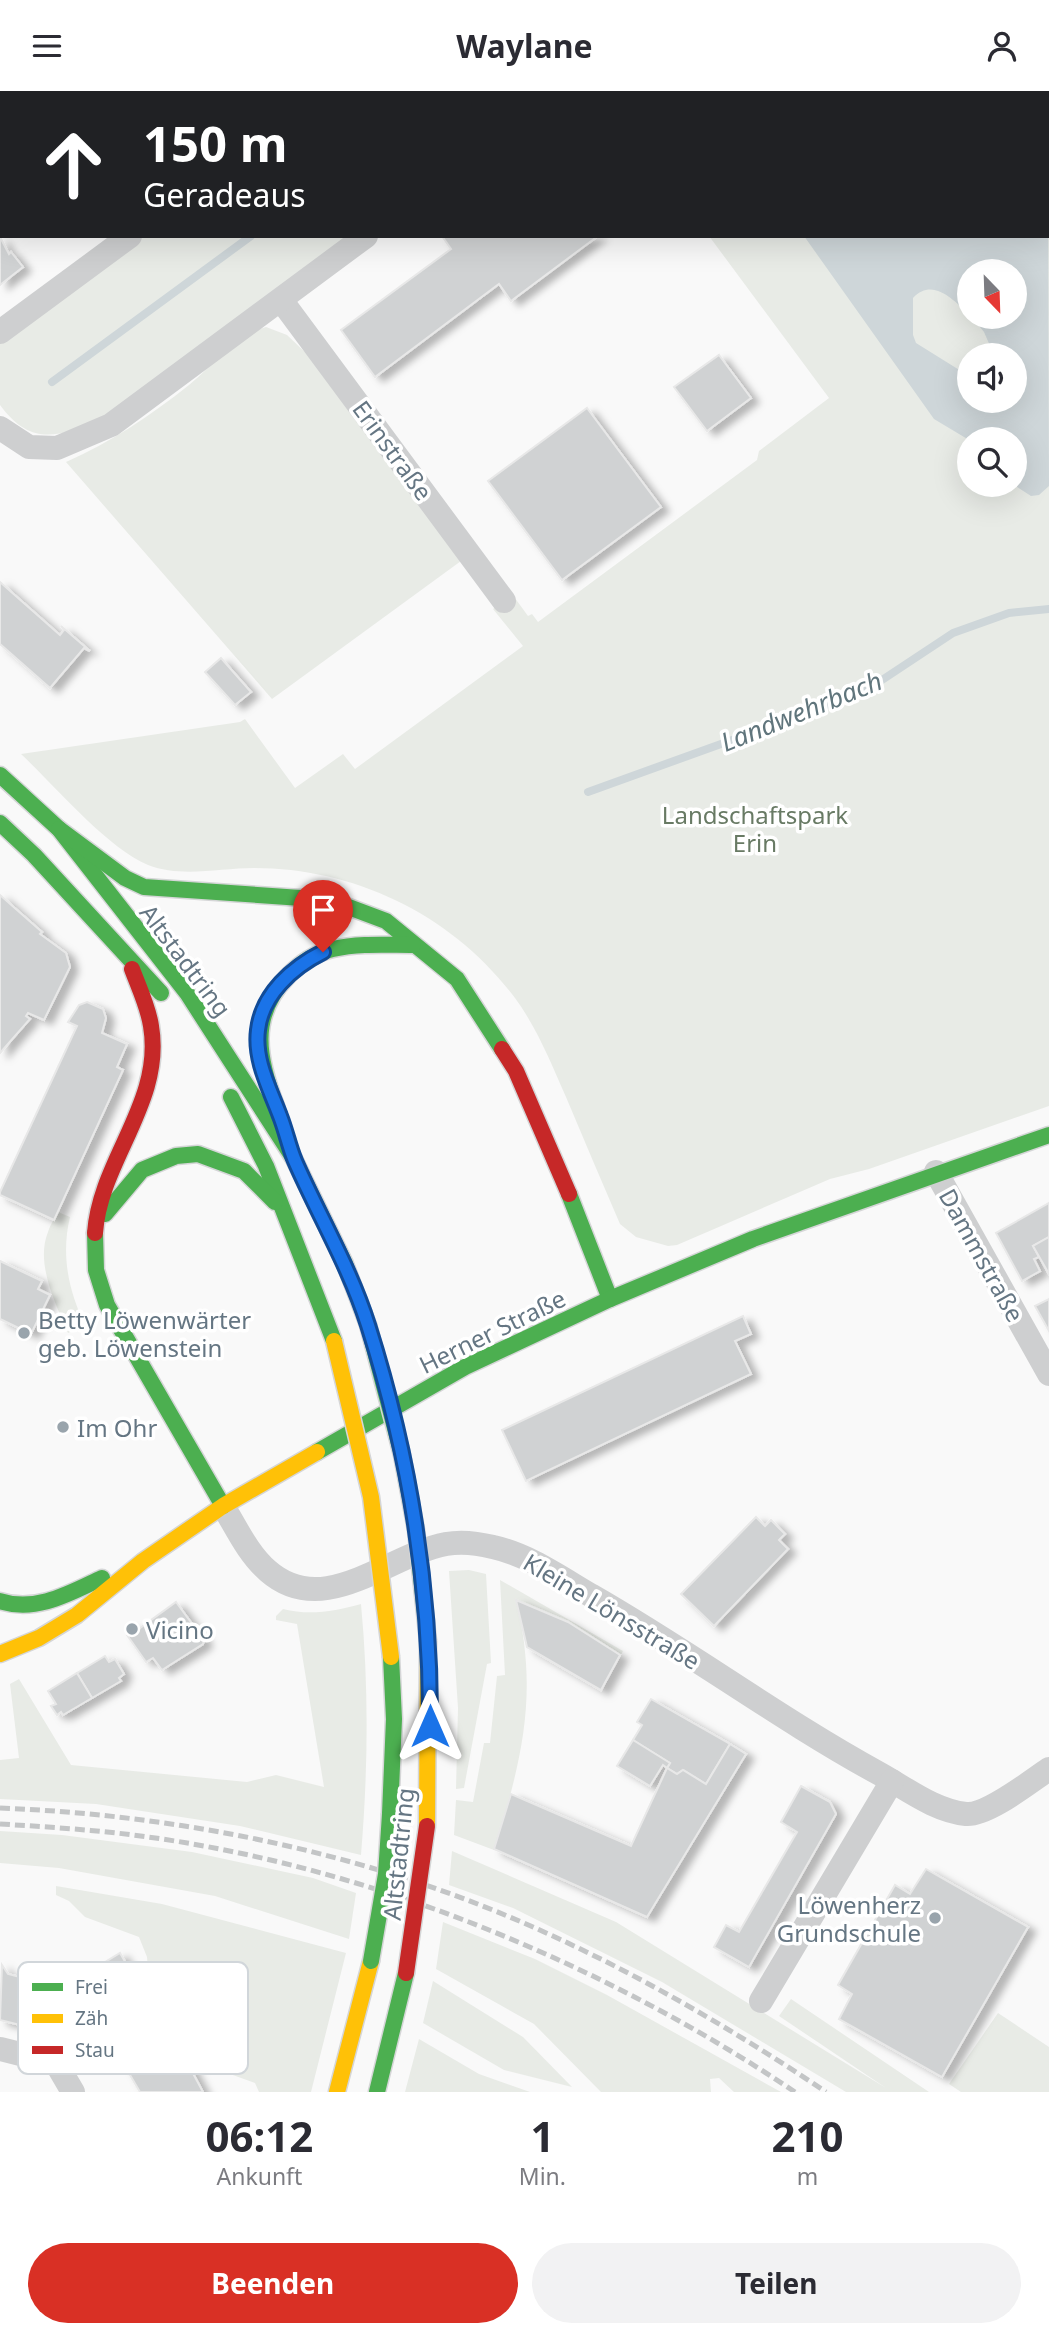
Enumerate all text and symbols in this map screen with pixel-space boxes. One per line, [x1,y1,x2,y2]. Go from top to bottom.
text: Waylane [456,24,593,67]
icon: menu [28,27,66,65]
icon: person [983,27,1021,65]
text: 150 m [143,110,288,176]
icon: ahead [28,119,119,210]
text: Geradeaus [143,173,306,216]
north arrow [957,259,1027,329]
map controls [957,259,1027,497]
button: sound [957,343,1027,413]
street label: Erinstraße [346,393,440,507]
button: search [957,427,1027,497]
water label: Landwehrbach [715,662,887,760]
park label: Landschaftspark Erin [662,798,848,859]
pin [293,880,353,952]
icon: arrive [304,891,342,929]
street label: Altstadtring [133,897,239,1023]
street label: Dammstraße [932,1182,1032,1328]
street label: Herner Straße [413,1281,571,1381]
place label: Betty Löwenwärter geb. Löwenstein [38,1303,251,1364]
marker: Betty Löwenwärter geb. Löwenstein [16,1325,32,1341]
place label: Im Ohr [77,1411,157,1444]
marker: Im Ohr [55,1419,71,1435]
street label: Kleine Lönsstraße [518,1545,706,1677]
place label: Vicino [146,1613,214,1646]
marker: Vicino [124,1621,140,1637]
position arrow [393,1689,467,1763]
street label: Altstadtring [375,1786,421,1922]
place label: Löwenherz Grundschule [777,1888,921,1949]
marker: Löwenherz Grundschule [927,1910,943,1926]
legend [18,1962,248,2074]
text: Frei [75,1974,108,2000]
text: Zäh [75,2005,108,2031]
text: Stau [75,2037,115,2063]
text: 06:12 [205,2107,313,2164]
text: 1 [530,2107,554,2164]
text: 210 [771,2107,844,2164]
text: Ankunft [216,2160,302,2192]
text: Min. [519,2160,566,2192]
text: m [797,2160,818,2192]
button: Beenden [28,2243,518,2323]
button: Teilen [532,2243,1021,2323]

